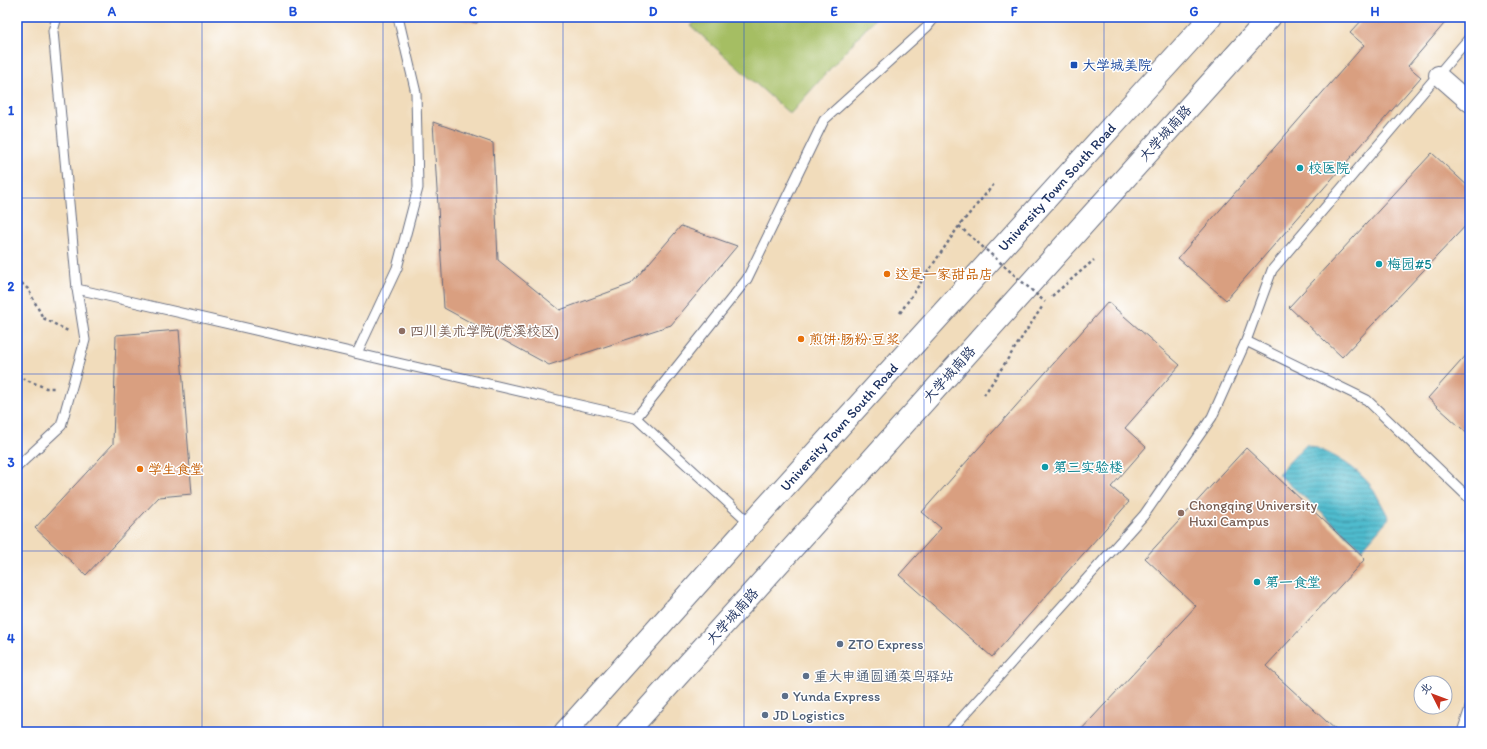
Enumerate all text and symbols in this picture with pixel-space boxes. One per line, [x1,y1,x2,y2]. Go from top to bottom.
text: A [107,4,117,19]
text: B [289,4,298,19]
text: C [469,4,478,19]
text: D [649,4,658,19]
text: E [830,4,838,19]
text: F [1011,4,1018,19]
text: G [1190,4,1199,19]
text: H [1371,4,1380,19]
place label: 大学城美院 [1082,57,1152,74]
marker: 大学城美院 [1069,60,1079,70]
street label: 大学城南路 [1136,102,1195,165]
text: 1 [8,103,14,118]
street label: University Town South Road [995,119,1120,255]
place label: 校医院 [1308,160,1350,177]
marker: 校医院 [1295,163,1305,173]
place label: 梅园#5 [1387,256,1431,273]
marker: 梅园#5 [1374,259,1384,269]
place label: 这是一家甜品店 [895,266,993,283]
marker: 这是一家甜品店 [882,269,892,279]
text: 2 [8,279,15,294]
place label: 四川美术学院(虎溪校区) [410,323,559,340]
marker: 四川美术学院(虎溪校区) [397,326,407,336]
place label: 煎饼·肠粉·豆浆 [809,331,900,348]
marker: 煎饼·肠粉·豆浆 [796,334,806,344]
street label: 大学城南路 [920,343,979,406]
street label: University Town South Road [777,359,902,495]
text: 3 [7,455,15,470]
place label: 第三实验楼 [1053,459,1123,476]
place label: 学生食堂 [148,461,204,478]
marker: 第三实验楼 [1040,462,1050,472]
marker: 学生食堂 [135,464,145,474]
place label: Chongqing University Huxi Campus [1189,497,1317,530]
marker: Chongqing University Huxi Campus [1176,508,1186,518]
place label: 第一食堂 [1265,574,1321,591]
marker: 第一食堂 [1252,577,1262,587]
street label: 大学城南路 [703,585,762,648]
text: 4 [7,631,15,646]
place label: ZTO Express [848,636,924,653]
marker: ZTO Express [835,639,845,649]
place label: 重大申通圆通菜鸟驿站 [814,668,954,685]
marker: 重大申通圆通菜鸟驿站 [801,671,811,681]
north arrow [1413,675,1453,715]
text: 北 [1417,680,1434,697]
place label: Yunda Express [793,688,880,705]
marker: Yunda Express [780,691,790,701]
place label: JD Logistics [773,707,845,724]
marker: JD Logistics [760,710,770,720]

